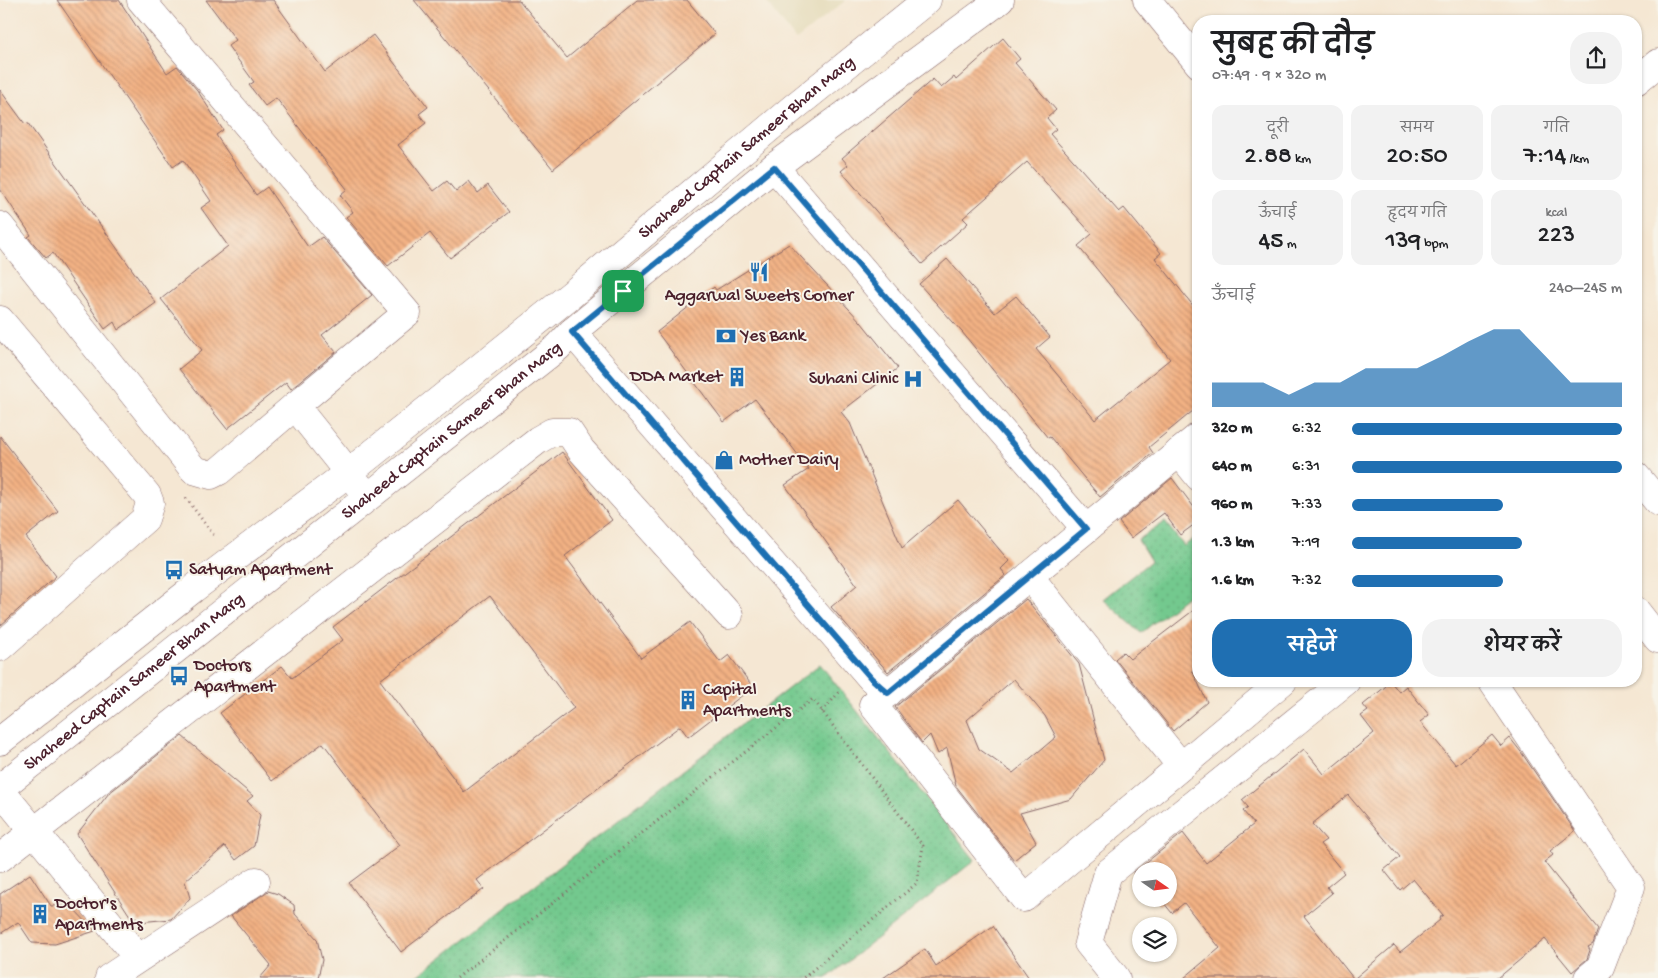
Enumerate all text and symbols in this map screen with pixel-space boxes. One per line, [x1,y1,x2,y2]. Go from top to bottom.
text: सुबह की दौड़ [1212,31,1374,64]
button: share [1570,32,1622,84]
street label: Shaheed Captain Sameer Bhan Marg [634,52,859,244]
text: 07:49 · 9 × 320 m [1212,67,1326,86]
text: दूरी [1267,121,1289,138]
text: समय [1400,121,1434,138]
text: गति [1544,121,1569,138]
text: 2.88 [1244,143,1292,172]
text: 20:50 [1386,143,1448,172]
text: 7:14 [1524,143,1566,172]
text: km [1292,151,1311,168]
text: /km [1566,151,1589,168]
text: kcal [1545,205,1567,222]
text: ऊँचाई [1259,206,1296,223]
text: हृदय गति [1387,206,1447,223]
text: 223 [1538,222,1575,251]
text: 45 [1259,228,1284,257]
text: 139 [1385,228,1421,257]
text: m [1284,236,1297,253]
text: bpm [1421,236,1449,253]
restaurant icon: Aggarwal Sweets Corner [748,261,770,283]
pin [602,270,644,312]
icon: arrive [609,277,637,305]
text: 240–245 m [1549,280,1622,299]
place label: Aggarwal Sweets Corner [665,286,855,307]
text: ऊँचाई [1212,288,1255,307]
bank icon: Yes Bank [715,325,737,347]
place label: Yes Bank [739,326,807,347]
street label: Shaheed Captain Sameer Bhan Marg [338,337,566,524]
building icon: DDA Market [726,366,748,388]
place label: DDA Market [629,367,724,388]
hospital icon: Suhani Clinic [902,368,924,390]
place label: Suhani Clinic [809,369,899,390]
text: 320 m [1212,420,1252,439]
text: 6:32 [1292,420,1321,439]
shop icon: Mother Dairy [713,449,735,471]
place label: Mother Dairy [739,450,839,471]
text: 640 m [1212,458,1252,477]
text: 6:31 [1292,458,1320,477]
text: 960 m [1212,496,1252,515]
text: 7:33 [1292,496,1322,515]
text: 1.3 km [1212,534,1254,553]
text: 7:19 [1292,534,1320,553]
bus stop icon: Satyam Apartment [163,559,185,581]
place label: Satyam Apartment [189,560,333,581]
text: 1.6 km [1212,572,1254,591]
text: 7:32 [1292,572,1322,591]
street label: Shaheed Captain Sameer Bhan Marg [20,588,249,775]
button: सहेजें [1212,619,1412,677]
button: शेयर करें [1422,619,1622,677]
place label: Doctors Apartment [193,656,277,698]
bus stop icon: Doctors Apartment [168,665,190,687]
place label: Capital Apartments [703,680,792,722]
building icon: Capital Apartments [677,689,699,711]
north arrow [1132,862,1178,908]
map controls [1132,862,1177,962]
place label: Doctor's Apartments [54,894,144,936]
building icon: Doctor's Apartments [29,903,51,925]
button: layers [1132,917,1177,962]

